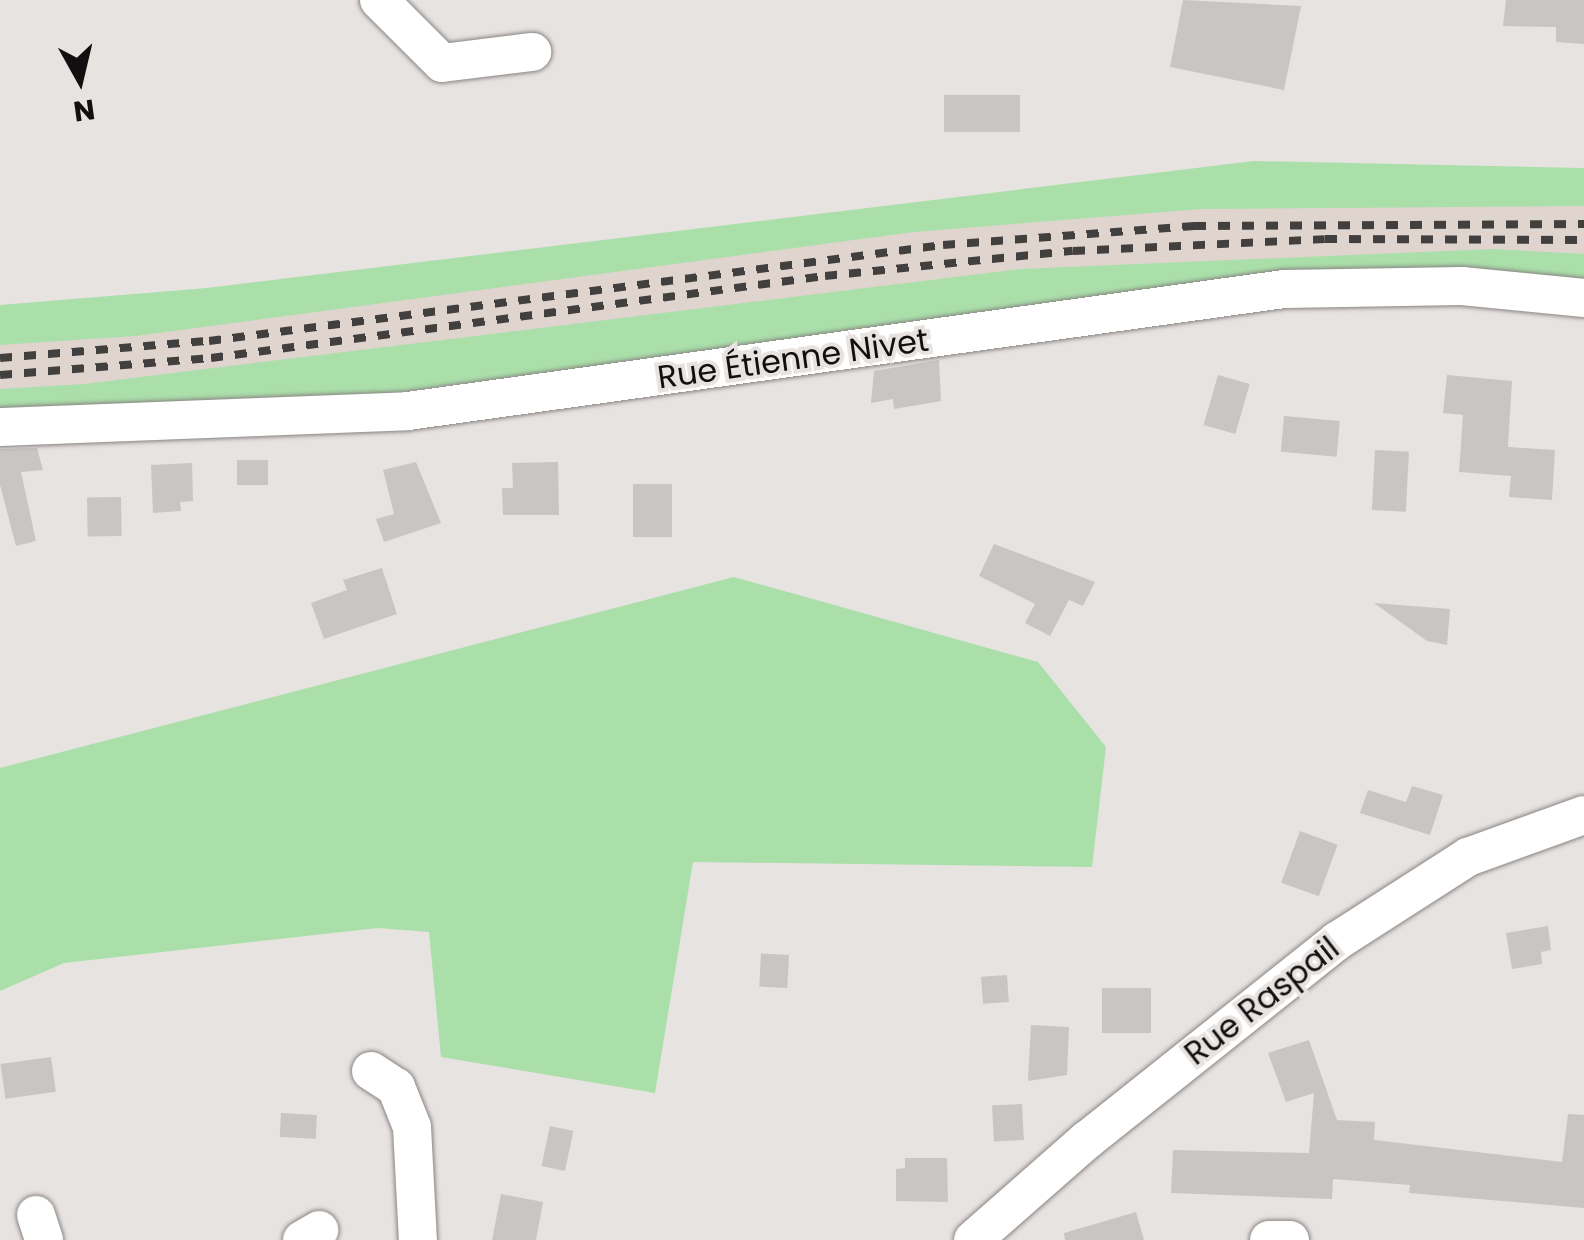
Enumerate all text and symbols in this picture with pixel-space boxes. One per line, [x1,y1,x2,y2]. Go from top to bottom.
north arrow [30,30,130,130]
text: N [71,89,97,131]
street label: Rue Étienne Nivet [655,321,931,397]
street label: Rue Raspail [1177,929,1347,1073]

